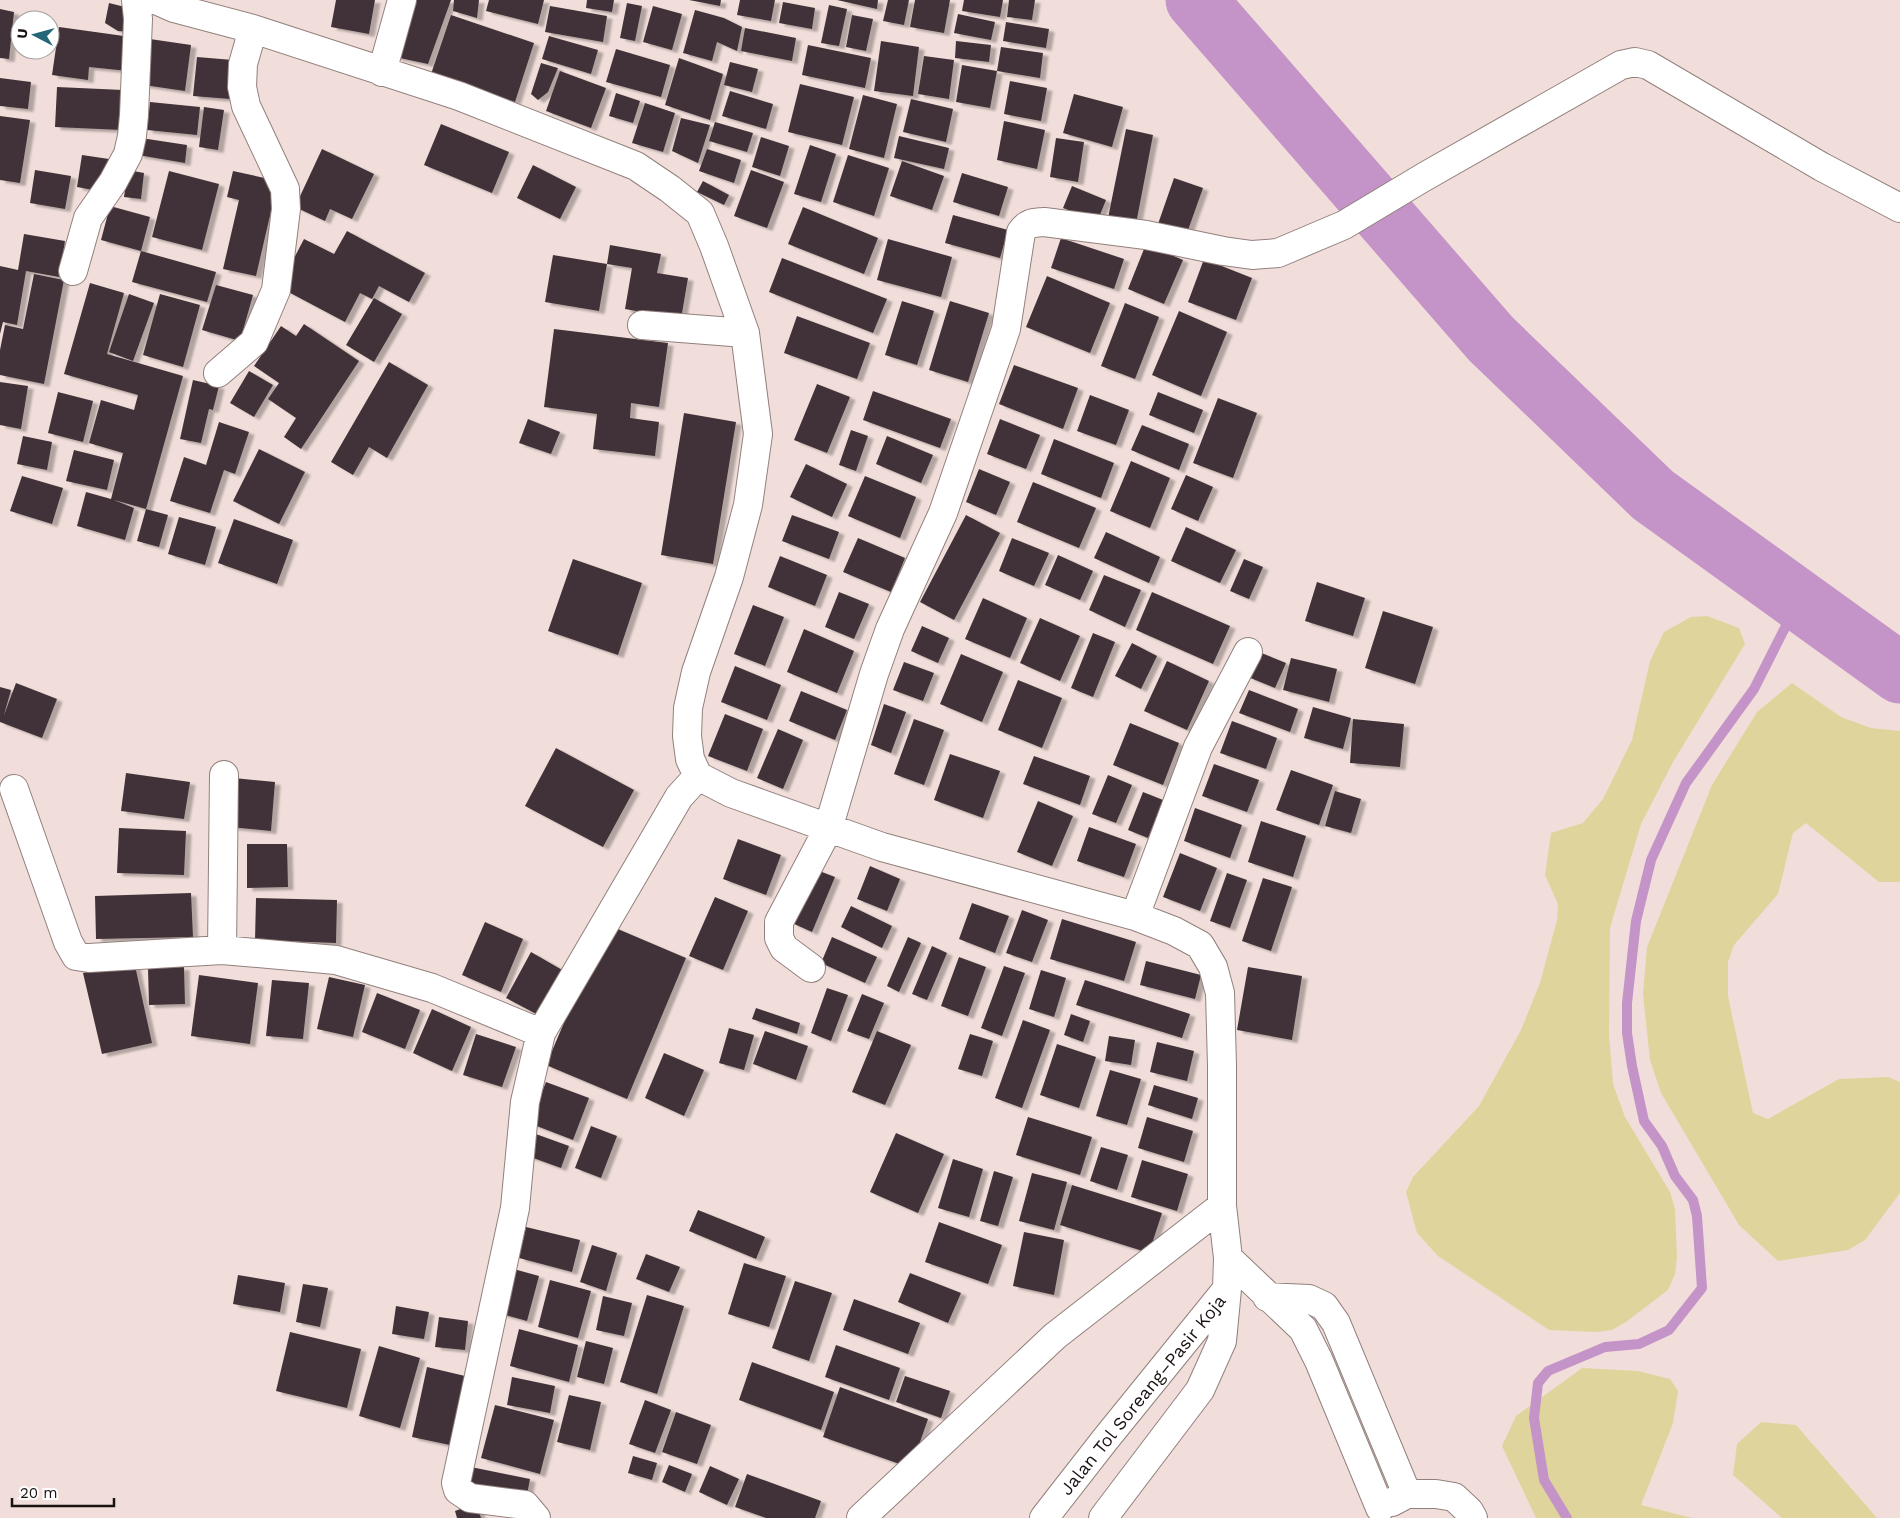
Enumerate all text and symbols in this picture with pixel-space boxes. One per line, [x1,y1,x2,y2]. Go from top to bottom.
north arrow [10,10,60,60]
text: U [14,28,31,39]
street label: Jalan Tol Soreang–Pasir Koja [1055,1290,1230,1499]
scale bar [12,1476,115,1508]
text: 20 m [20,1484,58,1502]

